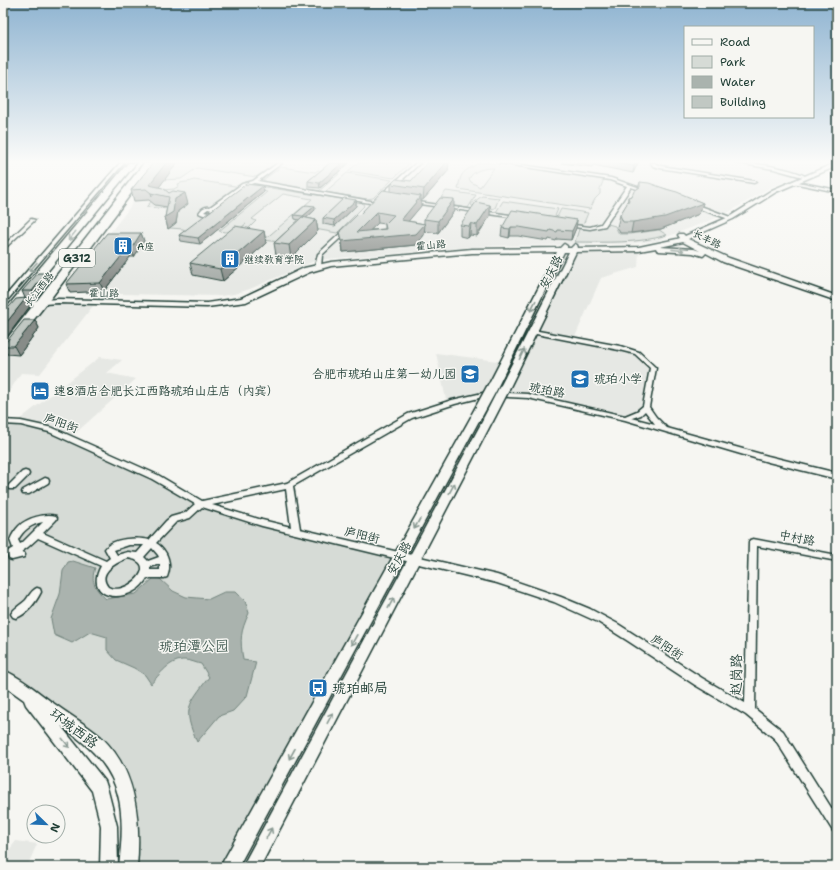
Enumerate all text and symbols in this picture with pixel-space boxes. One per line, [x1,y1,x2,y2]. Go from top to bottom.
legend [684,26,814,118]
text: Road [720,34,751,50]
text: Park [720,54,746,70]
text: Water [720,74,756,90]
text: Building [720,94,766,110]
street label: 长丰路 [691,227,723,251]
one-way arrow [68,231,77,241]
building icon: A座 [112,235,134,257]
street label: 霍山路 [415,237,447,253]
place label: A座 [137,240,154,253]
one-way arrow [671,247,684,254]
building icon: 继续教育学院 [219,248,241,270]
road number: G312 [59,249,95,267]
street label: 安庆路 [536,252,566,292]
place label: 继续教育学院 [244,253,304,266]
one-way arrow [28,262,37,272]
street label: 长江西路 [22,269,56,309]
street label: 霍山路 [89,286,119,300]
one-way arrow [529,300,536,312]
one-way arrow [519,349,526,361]
school or university icon: 合肥市琥珀山庄第一幼儿园 [459,363,481,385]
place label: 合肥市琥珀山庄第一幼儿园 [312,366,456,382]
school or university icon: 琥珀小学 [569,368,591,390]
place label: 琥珀小学 [594,371,642,387]
street label: 琥珀路 [528,379,566,401]
hotel icon: 速8酒店合肥长江西路琥珀山庄店（内宾） [29,380,51,402]
place label: 速8酒店合肥长江西路琥珀山庄店（内宾） [54,383,278,399]
street label: 庐阳街 [41,409,81,437]
one-way arrow [449,482,456,494]
one-way arrow [413,518,421,530]
street label: 庐阳街 [343,523,381,547]
street label: 中村路 [778,527,816,549]
street label: 安庆路 [383,538,415,578]
one-way arrow [387,597,395,609]
street label: 庐阳街 [648,630,686,664]
one-way arrow [350,633,358,645]
park label: 琥珀潭公园 [159,637,229,655]
street label: 赵岗路 [727,654,745,696]
bus stop icon: 琥珀邮局 [307,677,329,699]
place label: 琥珀邮局 [332,679,388,697]
street label: 环城西路 [46,704,102,752]
one-way arrow [327,712,334,724]
one-way arrow [61,738,70,749]
one-way arrow [287,747,295,759]
north arrow [26,804,66,844]
text: N [46,821,63,835]
one-way arrow [266,827,274,839]

